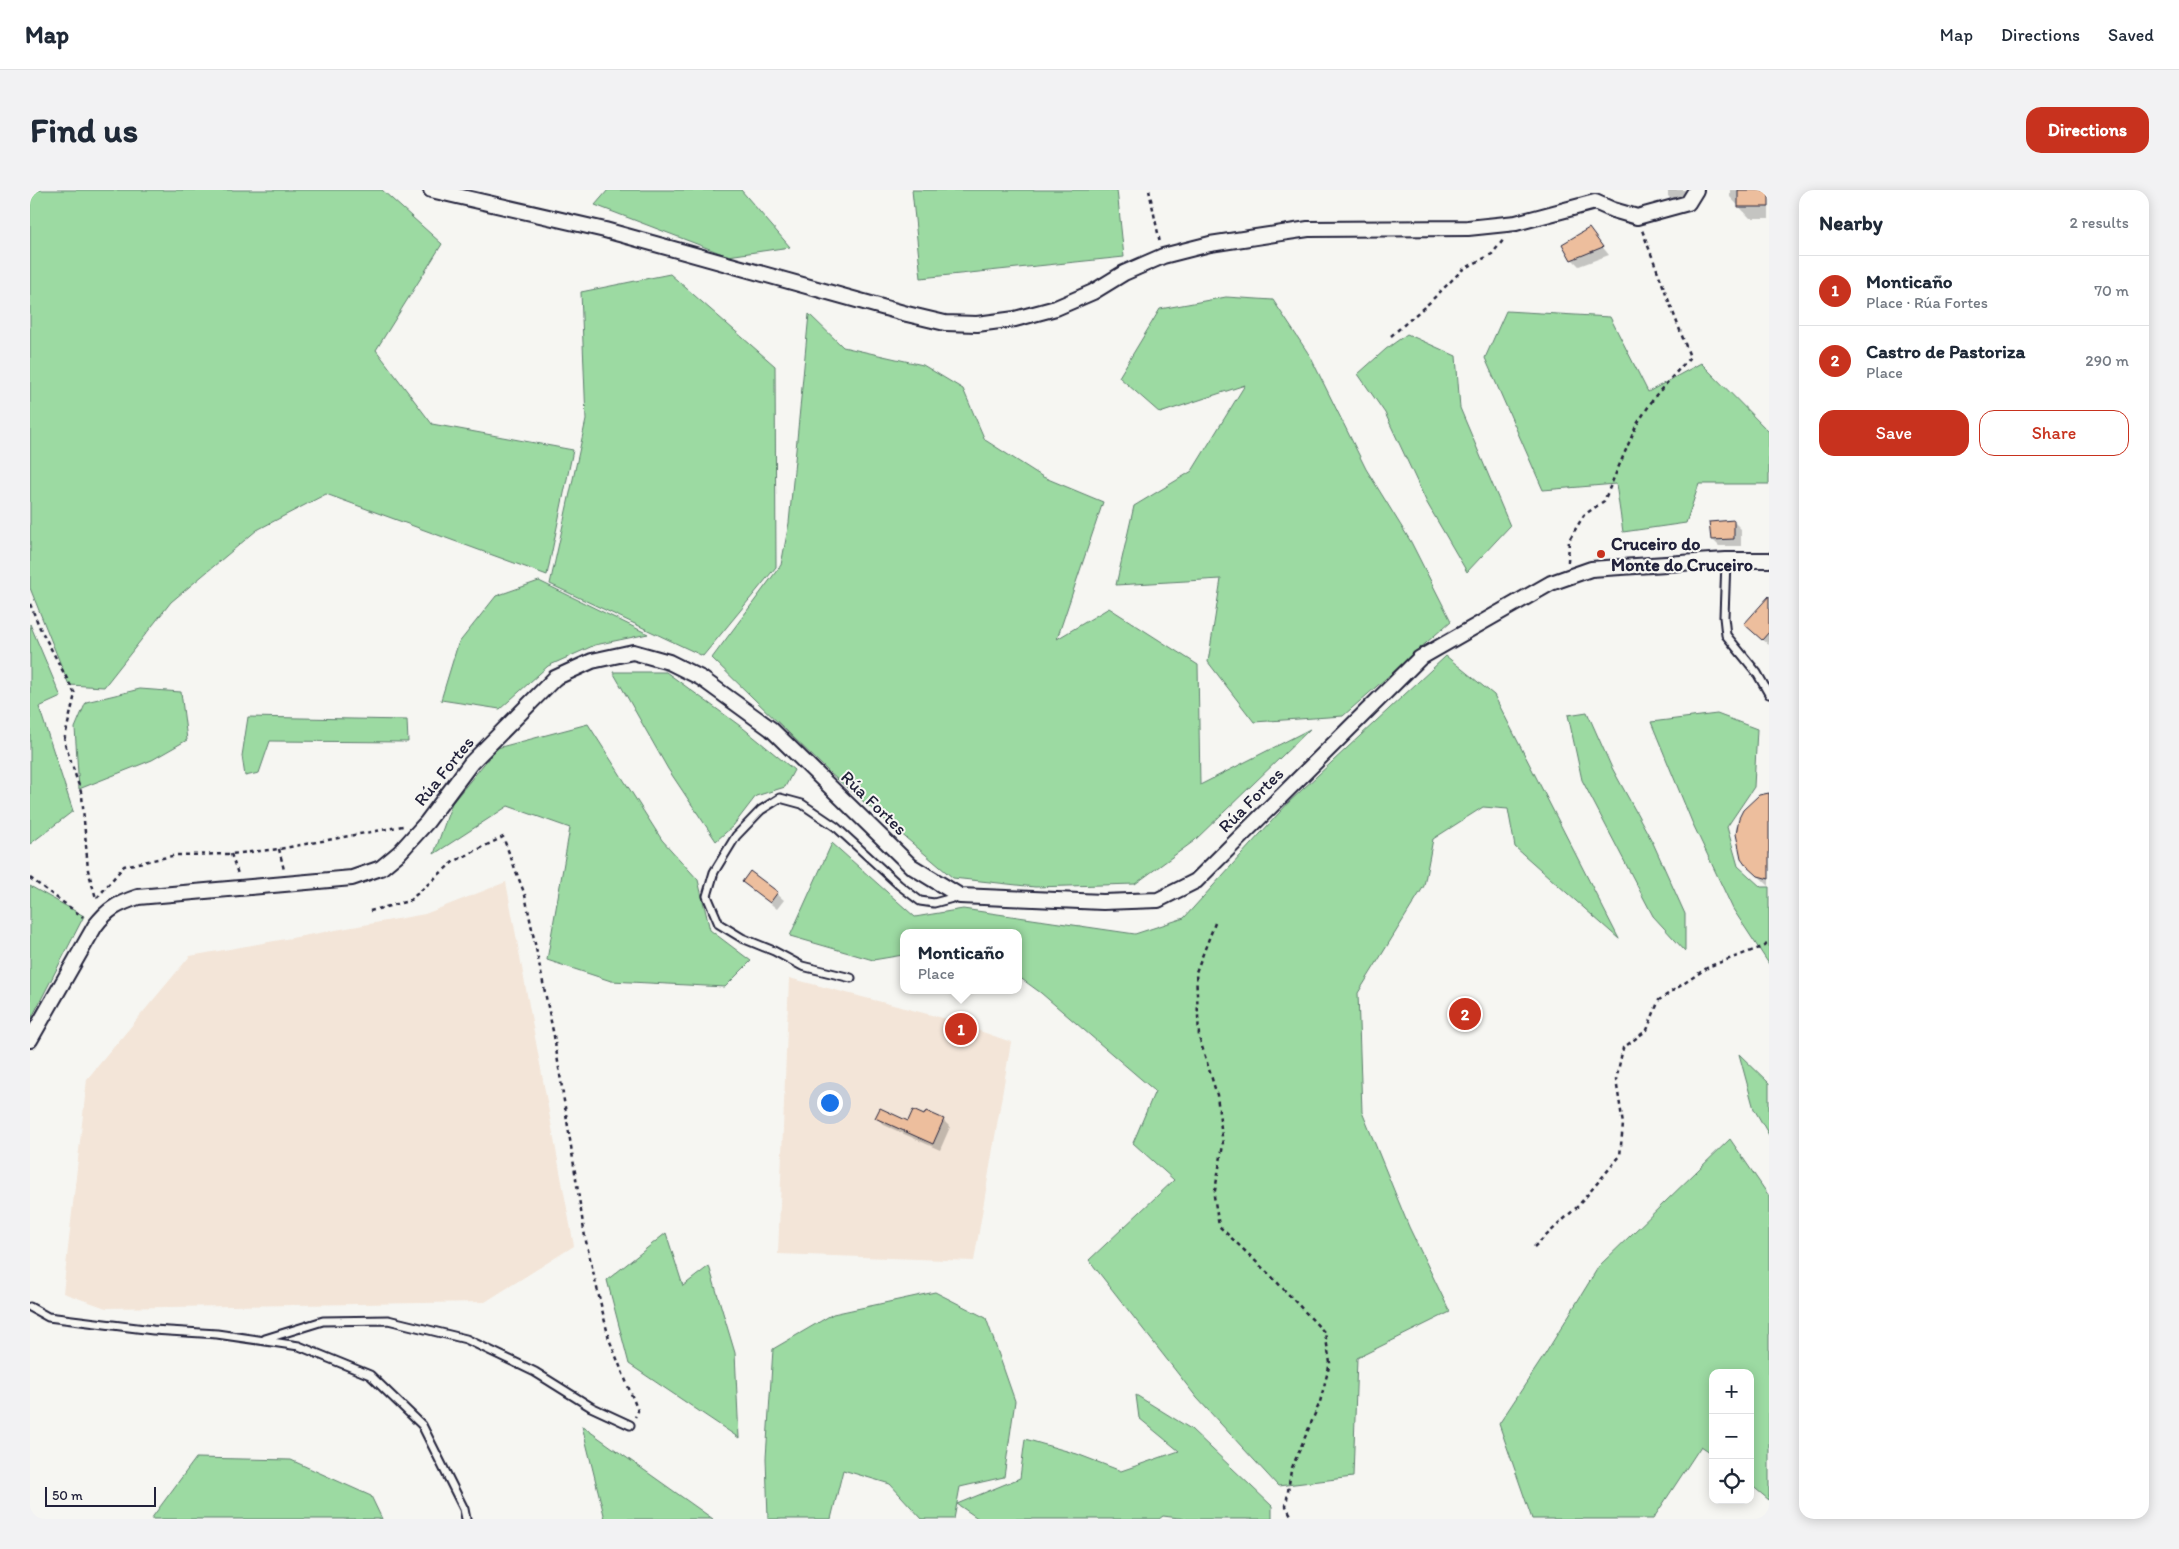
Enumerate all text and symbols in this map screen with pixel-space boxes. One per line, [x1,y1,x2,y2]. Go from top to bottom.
text: Map [25,20,69,49]
text: Map [1940,24,1973,46]
text: Directions [2001,24,2080,46]
text: Saved [2108,24,2154,46]
button: Directions [2026,107,2149,153]
text: Find us [30,109,138,151]
text: Nearby [1819,210,1883,235]
text: 2 results [2069,213,2129,232]
text: Monticaño [1866,270,1953,293]
text: 1 [1831,281,1839,300]
text: 70 m [2094,281,2129,300]
text: Place · Rúa Fortes [1866,293,1988,312]
text: Castro de Pastoriza [1866,340,2025,363]
text: 2 [1831,351,1839,370]
text: 290 m [2085,351,2129,370]
text: Place [1866,363,1903,382]
button: Save [1819,410,1969,456]
button: Share [1979,410,2129,456]
place label: Cruceiro do Monte do Cruceiro [1611,533,1753,576]
marker: Cruceiro do Monte do Cruceiro [1595,548,1607,560]
street label: Rúa Fortes [409,732,479,810]
street label: Rúa Fortes [1214,763,1288,837]
street label: Rúa Fortes [836,766,912,840]
popup [900,929,1022,994]
text: Monticaño [918,941,1004,964]
text: Place [918,964,955,983]
pin: 2 [1449,995,1481,1033]
pin: 1 [945,1010,977,1048]
your location [817,1090,843,1116]
map controls [1709,1369,1754,1504]
button: + [1709,1369,1754,1414]
button: − [1709,1414,1754,1459]
button: locate [1709,1459,1754,1504]
scale bar [45,1484,156,1507]
text: 50 m [52,1487,83,1504]

